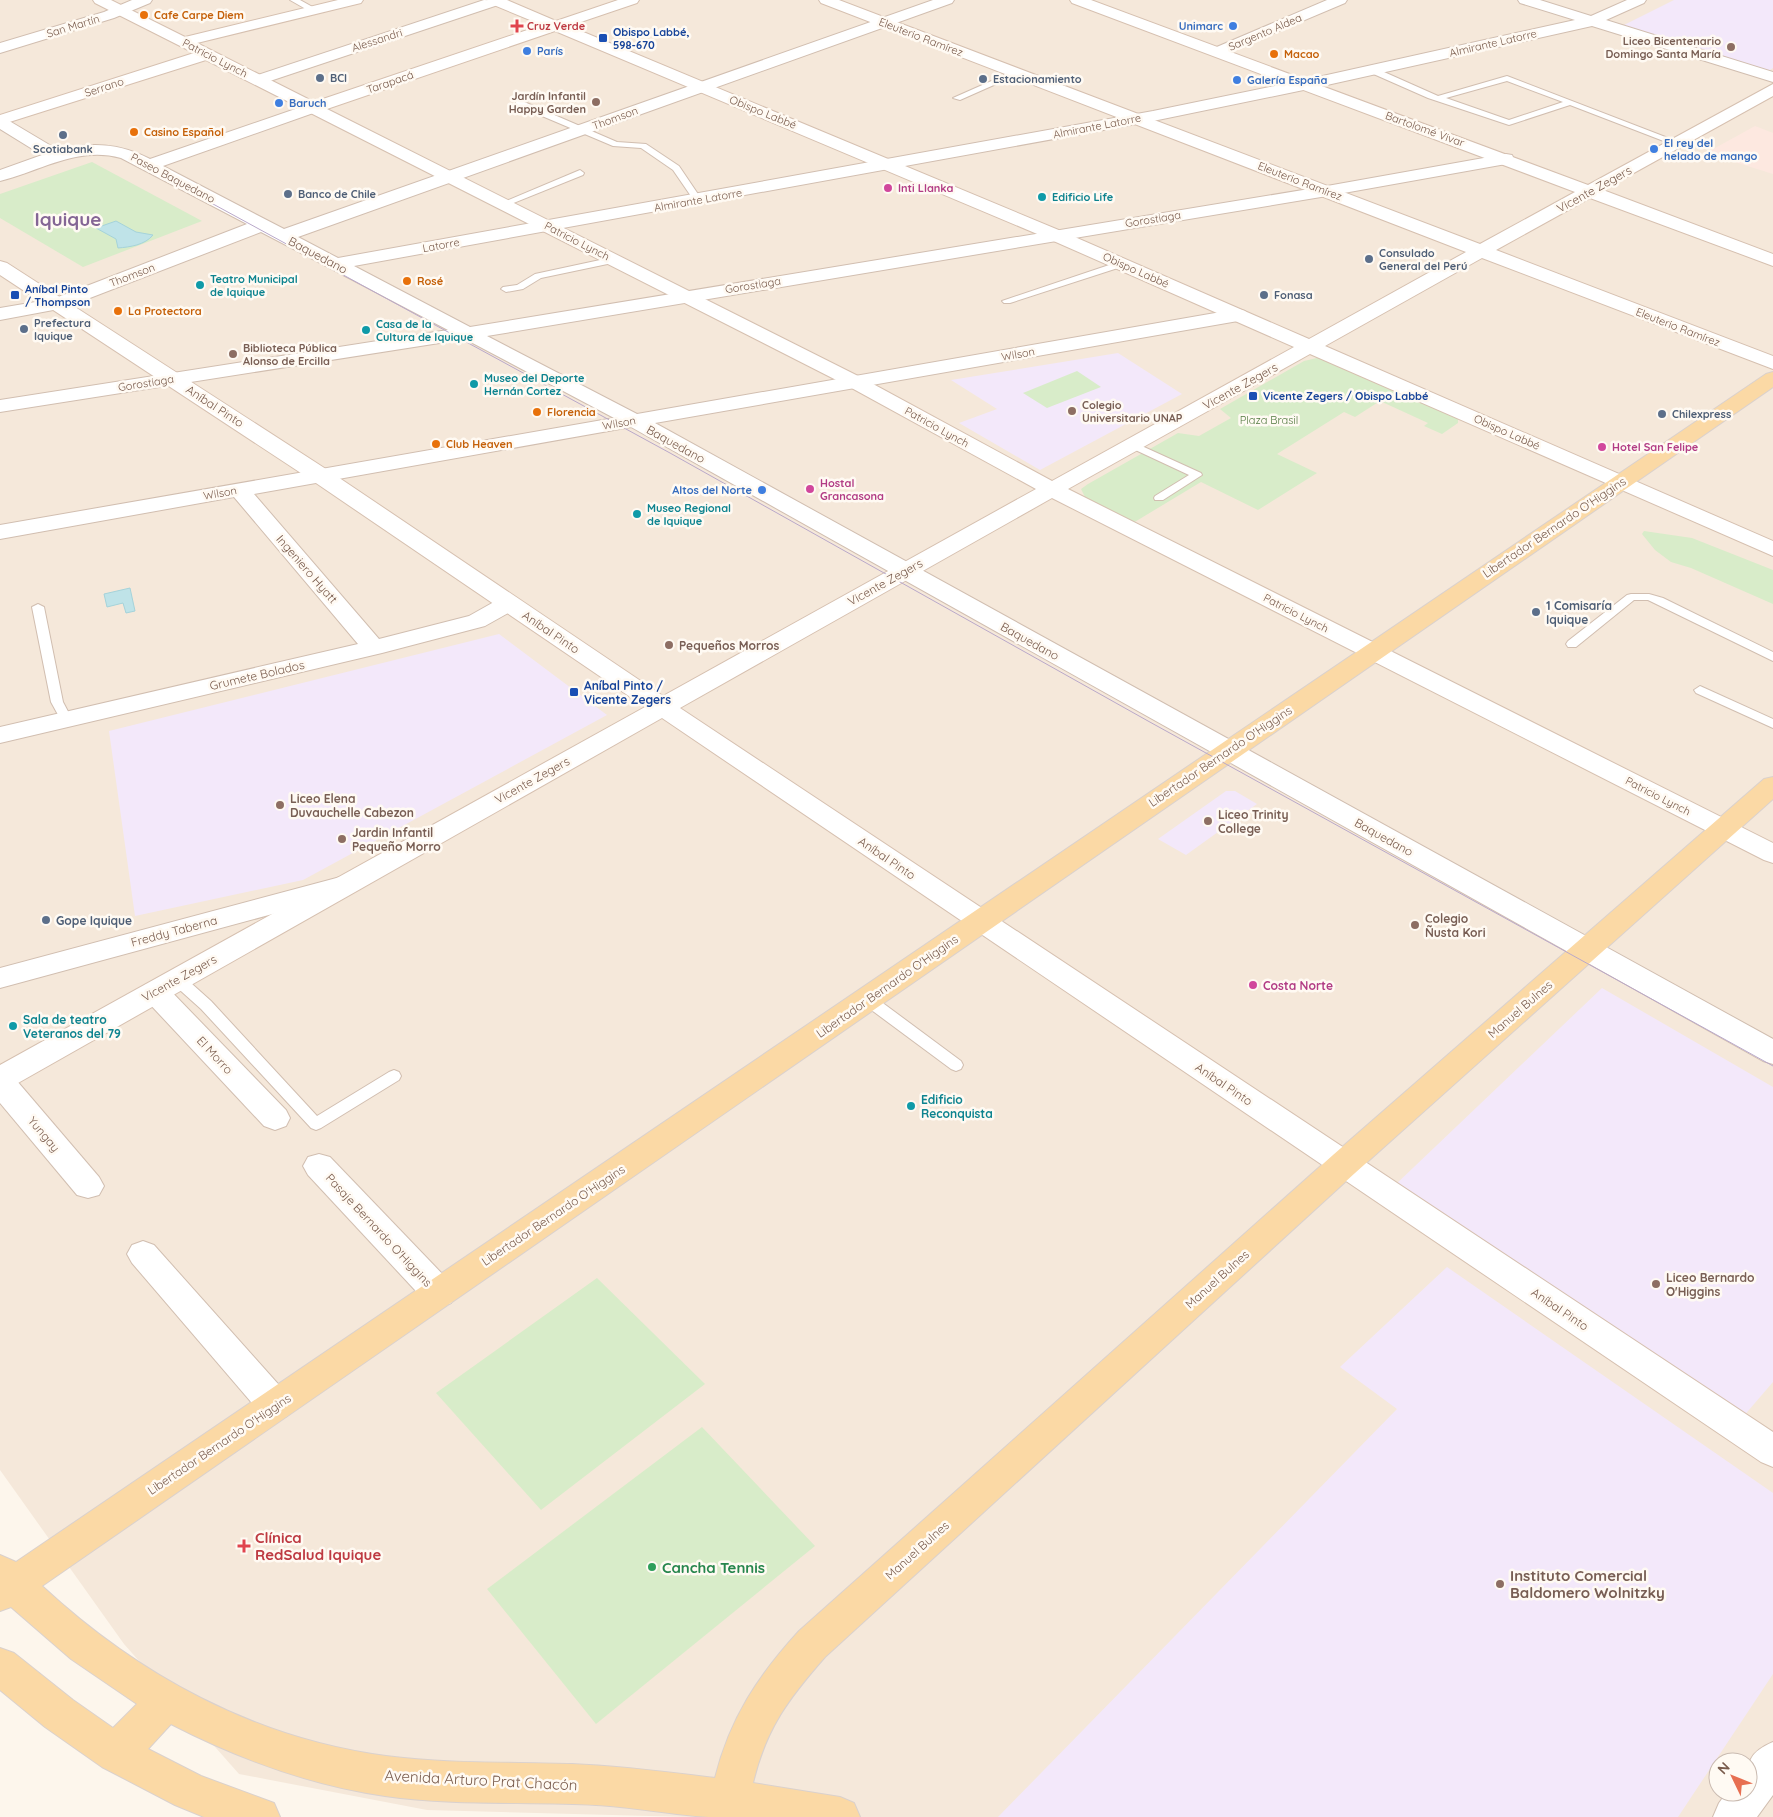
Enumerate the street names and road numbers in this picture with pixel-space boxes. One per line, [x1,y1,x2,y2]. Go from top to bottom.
street label: Sargento Aldea [1226,10,1304,54]
street label: San Martín [45,11,101,41]
street label: Eleuterio Ramírez [877,14,965,60]
street label: Alessandri [350,25,404,55]
street label: Almirante Latorre [1448,26,1538,60]
street label: Patricio Lynch [180,36,250,80]
street label: Tarapacá [365,67,415,97]
street label: Serrano [83,74,126,100]
street label: Obispo Labbé [727,92,799,132]
street label: Thomson [590,103,640,133]
street label: Bartolomé Vivar [1384,108,1467,150]
street label: Almirante Latorre [1052,111,1142,141]
street label: Paseo Baquedano [128,150,218,206]
street label: Eleuterio Ramírez [1256,158,1344,204]
street label: Vicente Zegers [1554,162,1634,216]
street label: Almirante Latorre [653,185,743,215]
street label: Gorostiaga [1124,208,1182,230]
street label: Patricio Lynch [542,219,612,263]
street label: Baquedano [286,233,350,277]
street label: Latorre [421,235,461,255]
street label: Obispo Labbé [1101,249,1171,291]
street label: Thomson [107,260,157,290]
street label: Gorostiaga [724,274,782,296]
street label: Eleuterio Ramírez [1634,304,1722,350]
street label: Wilson [1000,344,1036,364]
street label: Vicente Zegers [1200,359,1280,413]
street label: Gorostiaga [117,372,175,394]
street label: Aníbal Pinto [183,382,247,430]
street label: Patricio Lynch [902,404,972,450]
street label: Obispo Labbé [1472,411,1542,453]
street label: Wilson [601,413,637,433]
street label: Baquedano [644,422,708,466]
street label: Libertador Bernardo O'Higgins [1479,473,1629,581]
street label: Wilson [202,483,238,503]
street label: Ingeniero Hyatt [273,532,341,606]
street label: Vicente Zegers [845,555,925,609]
street label: Patricio Lynch [1261,591,1331,635]
street label: Aníbal Pinto [520,607,582,657]
street label: Baquedano [998,619,1062,663]
street label: Grumete Bolados [208,657,306,693]
street label: Libertador Bernardo O'Higgins [1145,702,1295,810]
street label: Vicente Zegers [492,753,572,807]
street label: Patricio Lynch [1623,774,1693,818]
street label: Baquedano [1352,815,1416,859]
street label: Aníbal Pinto [856,833,918,883]
street label: Freddy Taberna [129,912,219,950]
street label: Libertador Bernardo O'Higgins [813,931,961,1041]
street label: Vicente Zegers [139,951,219,1005]
street label: Manuel Bulnes [1485,977,1556,1041]
street label: El Morro [194,1033,236,1077]
street label: Aníbal Pinto [1193,1059,1255,1109]
street label: Yungay [25,1113,63,1155]
street label: Libertador Bernardo O'Higgins [478,1161,628,1269]
street label: Pasaje Bernardo O'Higgins [323,1170,436,1290]
street label: Manuel Bulnes [1182,1246,1252,1312]
street label: Aníbal Pinto [1529,1284,1591,1334]
street label: Libertador Bernardo O'Higgins [144,1390,294,1498]
street label: Manuel Bulnes [882,1517,952,1583]
street label: Avenida Arturo Prat Chacón [384,1765,578,1795]

